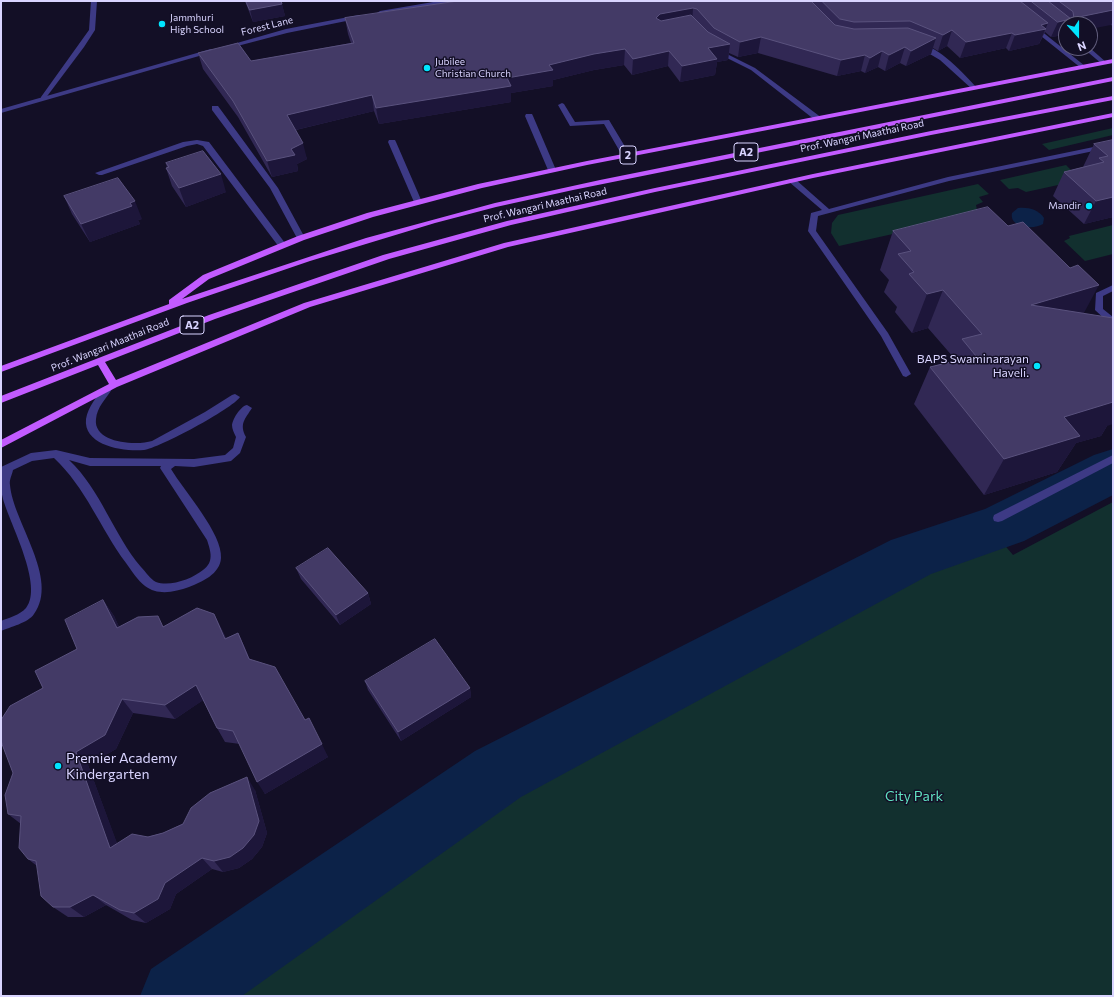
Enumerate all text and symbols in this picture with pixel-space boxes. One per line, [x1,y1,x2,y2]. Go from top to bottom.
place label: Jammhuri High School [170,12,224,36]
street label: Forest Lane [240,14,294,38]
north arrow [1058,16,1098,56]
marker: Jammhuri High School [157,19,167,29]
text: N [1076,39,1088,54]
place label: Jubilee Christian Church [435,56,511,80]
marker: Jubilee Christian Church [422,63,432,73]
street label: Prof. Wangari Maathai Road [799,117,925,155]
road number: A2 [734,143,758,161]
road number: 2 [620,146,636,164]
street label: Prof. Wangari Maathai Road [482,185,608,225]
place label: Mandir [1048,200,1081,212]
marker: Mandir [1084,201,1094,211]
street label: Prof. Wangari Maathai Road [49,316,171,374]
road number: A2 [180,316,204,334]
place label: BAPS Swaminarayan Haveli. [917,352,1029,380]
marker: BAPS Swaminarayan Haveli. [1032,361,1042,371]
place label: Premier Academy Kindergarten [66,750,177,782]
marker: Premier Academy Kindergarten [53,761,63,771]
park label: City Park [885,788,943,804]

